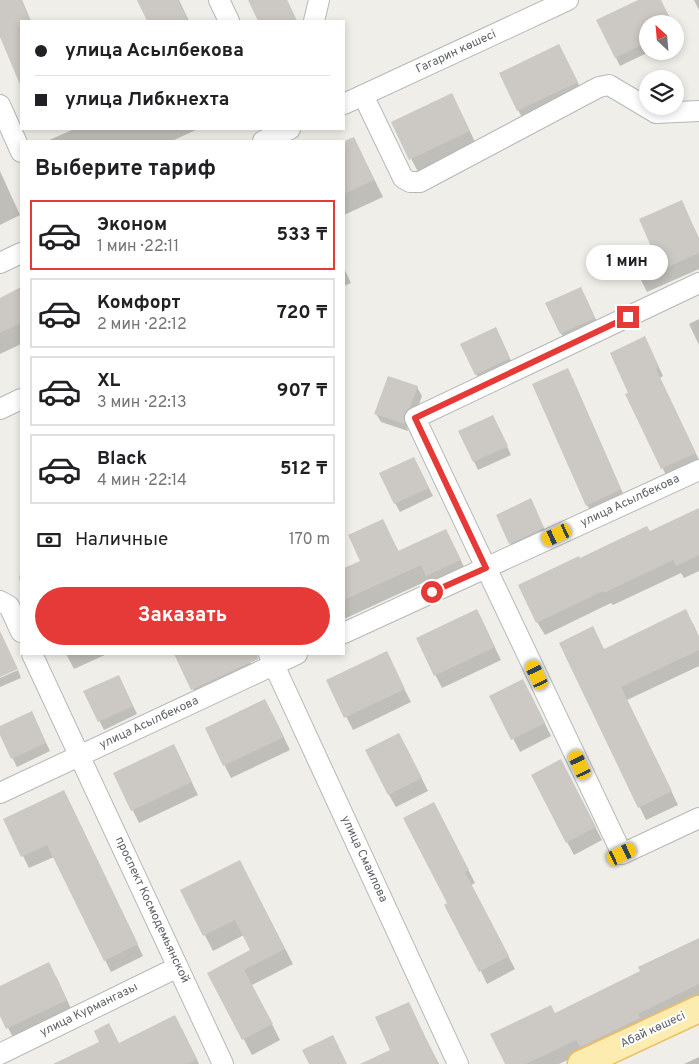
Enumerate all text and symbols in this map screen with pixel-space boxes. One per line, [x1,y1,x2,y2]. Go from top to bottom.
north arrow [639,15,684,60]
map controls [639,15,684,115]
street label: Гагарин көшесі [413,26,499,78]
text: улица Асылбекова [65,39,244,63]
button: layers [639,70,684,115]
text: улица Либкнехта [65,88,229,112]
text: Выберите тариф [35,156,216,183]
icon: car [37,213,82,258]
text: Эконом [97,213,167,237]
text: 533 ₸ [276,223,328,247]
text: 1 мин · 22:11 [97,237,179,257]
callout: 1 мин [587,244,669,280]
text: 1 мин [606,252,648,272]
icon: car [37,291,82,336]
text: Комфорт [97,291,180,315]
text: 720 ₸ [277,301,328,325]
route end [617,306,639,328]
text: 2 мин · 22:12 [97,315,187,335]
icon: car [37,369,82,414]
text: XL [97,369,120,393]
text: 907 ₸ [277,379,328,403]
text: 3 мин · 22:13 [97,393,187,413]
icon: car [37,447,82,492]
text: Black [97,447,147,471]
text: 512 ₸ [280,457,328,481]
text: 4 мин · 22:14 [97,471,187,491]
street label: улица Асылбекова [578,471,682,531]
car [540,522,573,548]
icon: cash [35,526,63,554]
text: Наличные [75,528,168,552]
text: 170 m [289,530,330,550]
route start [421,581,443,603]
button: Заказать [35,587,330,645]
car [523,658,550,692]
street label: улица Асылбекова [97,693,201,753]
car [566,748,593,782]
street label: улица Смаилова [337,813,391,905]
street label: проспект Космодемьянской [111,834,193,986]
car [605,841,638,867]
street label: улица Курмангазы [37,979,141,1041]
street label: Абай көшесі [618,1008,688,1052]

